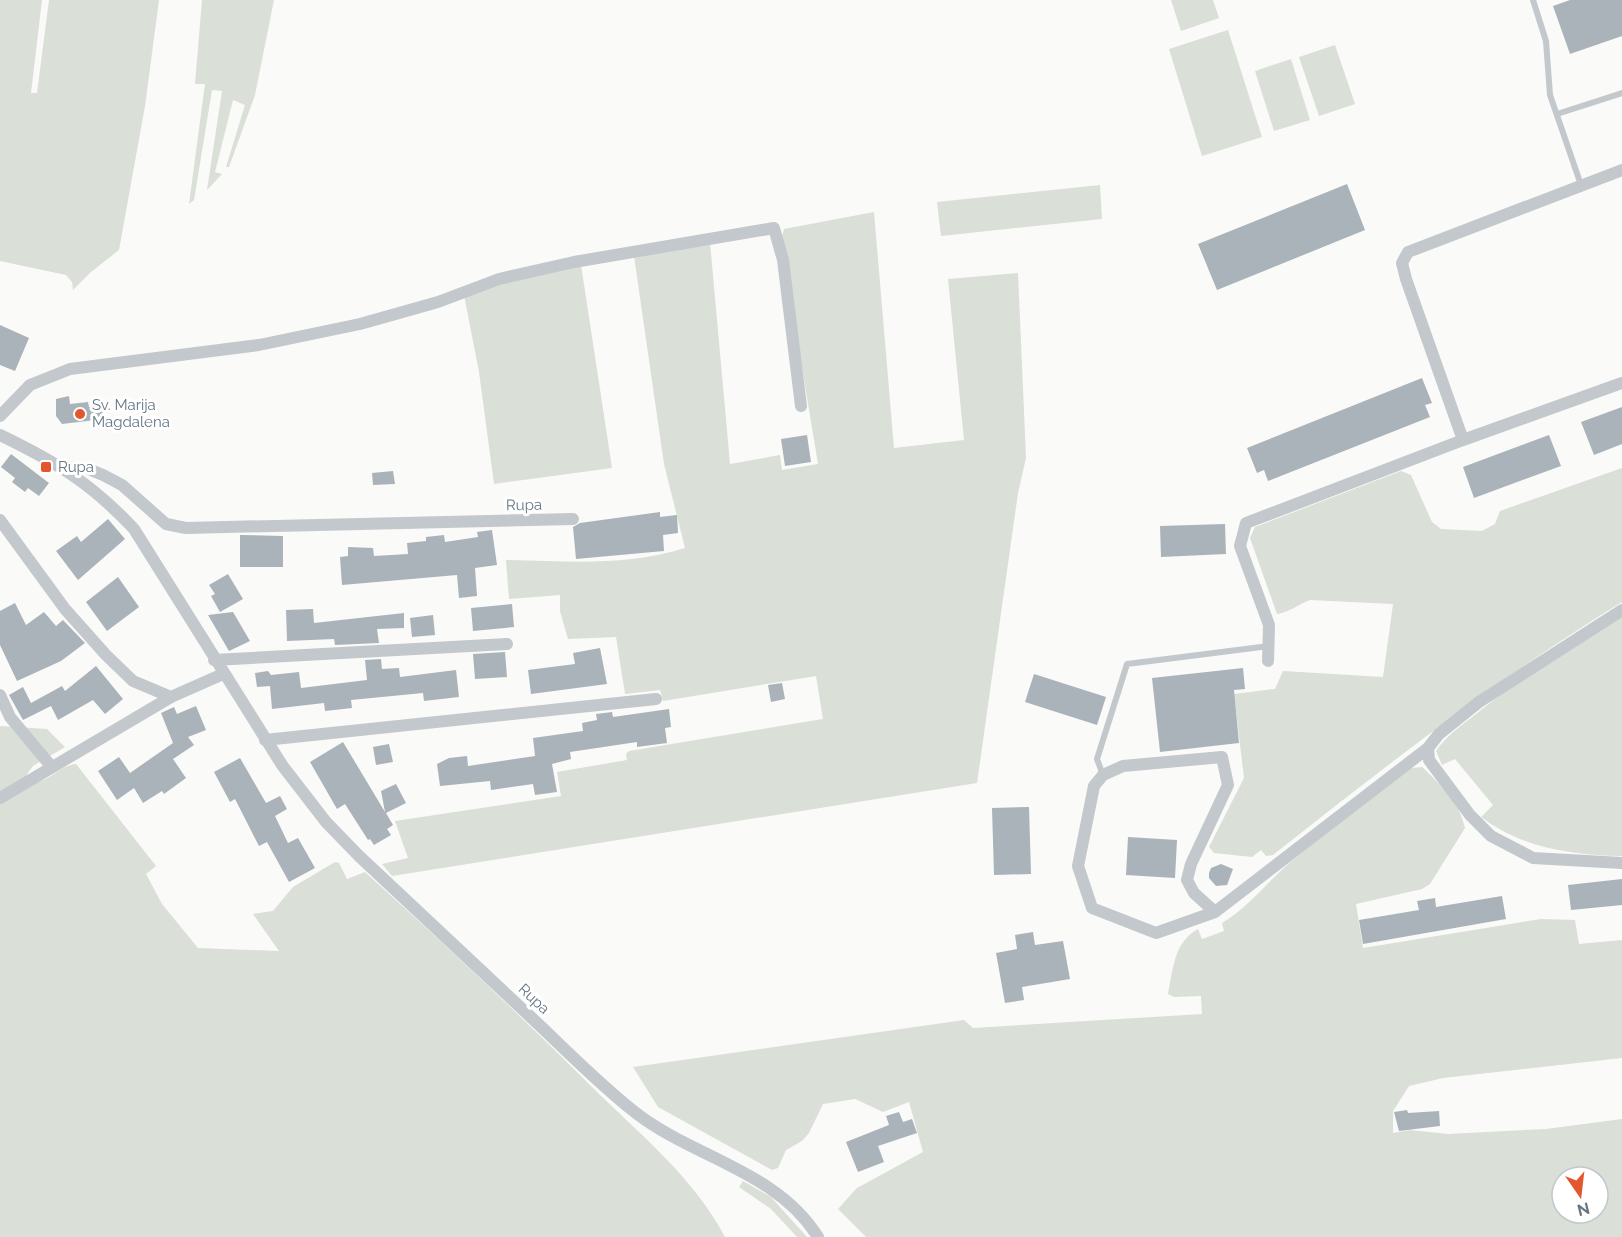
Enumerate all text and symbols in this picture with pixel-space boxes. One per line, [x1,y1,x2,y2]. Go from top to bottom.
place label: Sv. Marija Magdalena [92,396,170,431]
marker: Sv. Marija Magdalena [73,407,87,421]
place label: Rupa [58,458,94,476]
marker: Rupa [39,460,53,474]
street label: Rupa [506,496,542,514]
street label: Rupa [515,980,553,1018]
north arrow [1550,1165,1610,1225]
text: N [1575,1198,1592,1220]

